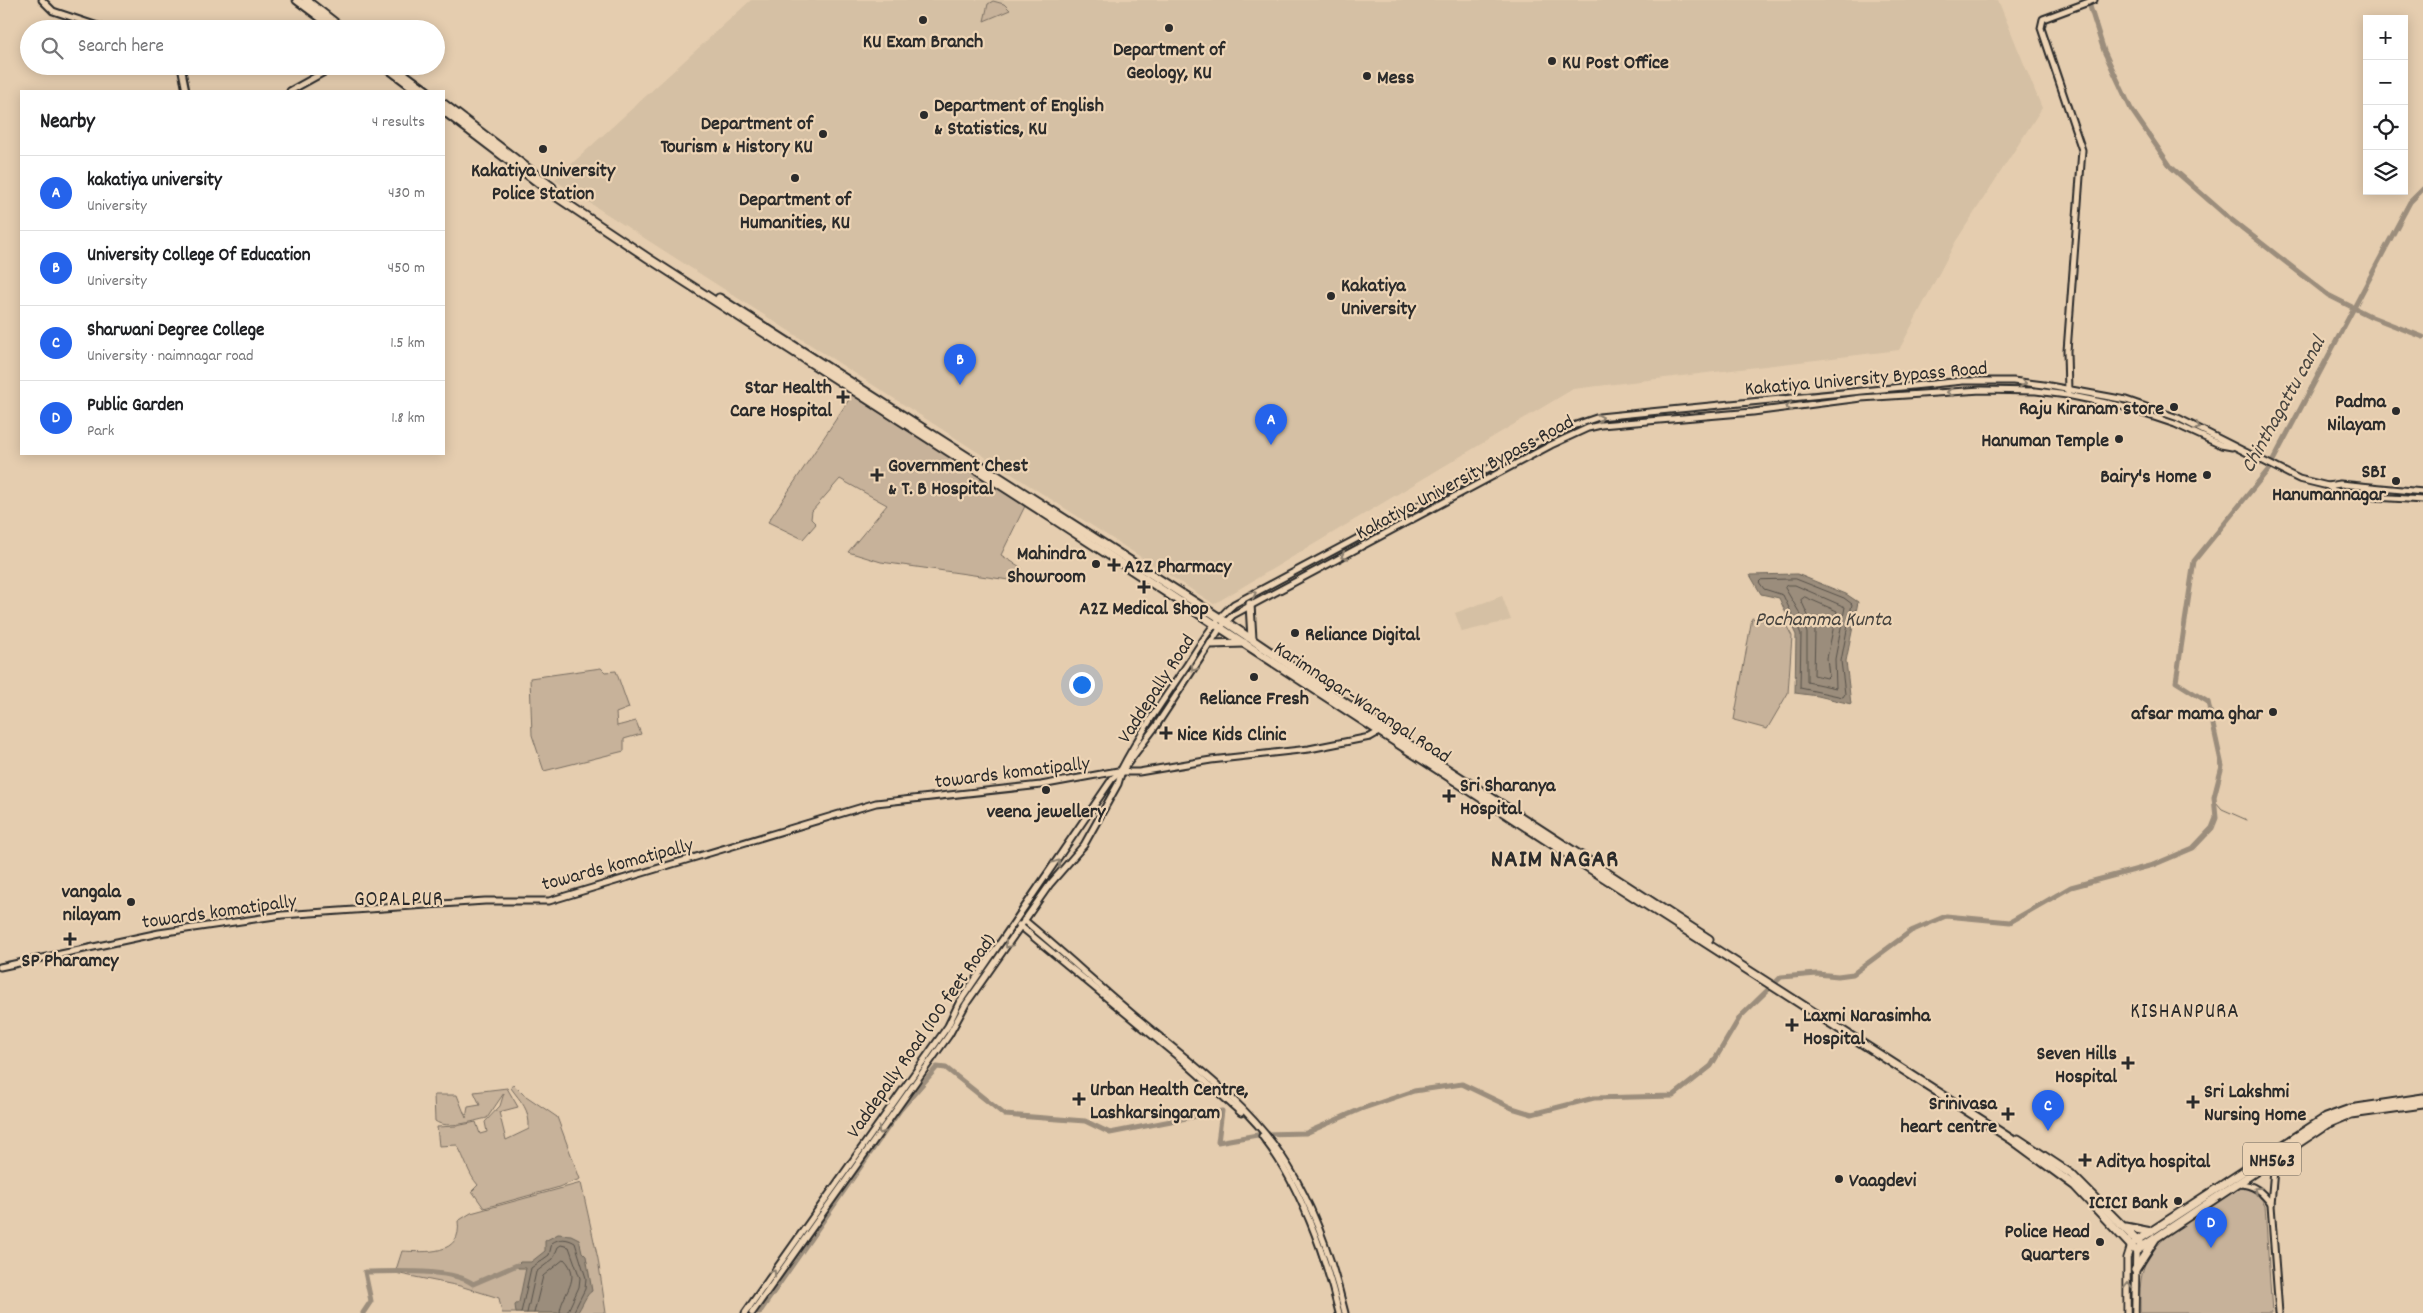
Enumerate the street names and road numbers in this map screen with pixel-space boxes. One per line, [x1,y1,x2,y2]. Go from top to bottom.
street label: Kakatiya University Bypass Road [1744,355,1989,405]
street label: Kakatiya University Bypass Road [1351,409,1580,548]
street label: Vaddepally Road [1112,630,1203,750]
street label: Karimnagar-Warangal Road [1267,636,1455,771]
street label: towards komatipally [933,750,1092,797]
street label: towards komatipally [539,832,698,900]
street label: towards komatipally [140,888,299,938]
street label: Vaddepally Road (100 feet Road) [841,929,1004,1145]
road number: NH563 [2243,1142,2301,1176]

